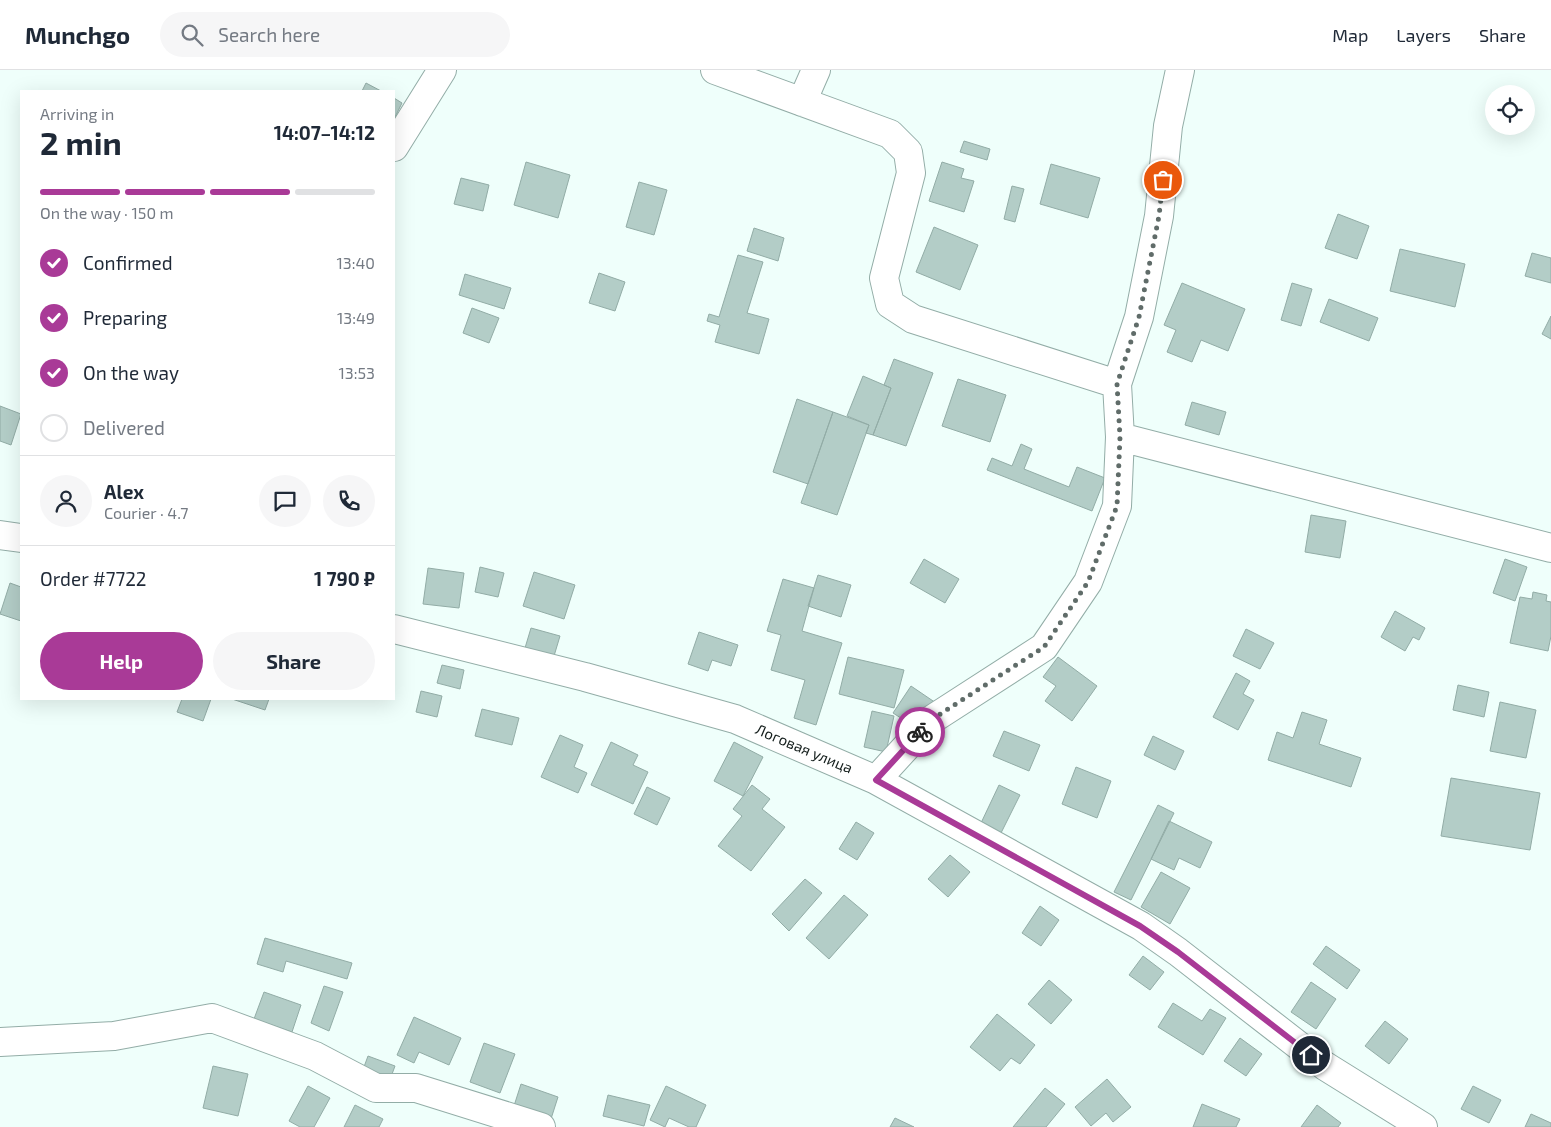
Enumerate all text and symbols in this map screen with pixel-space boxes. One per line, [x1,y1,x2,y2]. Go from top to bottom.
search box [160,12,510,57]
text: Munchgo [25,20,130,49]
icon: search [178,21,206,49]
text: Search here [218,23,320,46]
text: Map [1332,24,1368,46]
text: Layers [1396,24,1451,46]
text: Share [1479,24,1526,46]
map controls [1485,85,1535,135]
button: locate [1485,85,1535,135]
text: Arriving in [40,104,114,123]
text: 14:07–14:12 [274,121,375,144]
text: 2 min [40,123,122,161]
pin [1142,159,1184,201]
icon: bag [1149,166,1177,194]
text: On the way · 150 m [40,203,174,222]
icon: check [40,249,68,277]
text: Confirmed [83,251,173,274]
text: 13:40 [336,253,375,272]
icon: check [40,304,68,332]
text: Preparing [83,306,167,329]
text: 13:49 [337,308,375,327]
icon: check [40,359,68,387]
text: On the way [83,361,179,384]
text: 13:53 [338,363,375,382]
text: Delivered [83,416,165,439]
button: person [40,475,92,527]
button: chat [259,475,311,527]
button: phone [323,475,375,527]
text: Alex [104,480,144,503]
text: Courier · 4.7 [104,503,188,522]
text: Order #7722 [40,567,147,590]
text: 1 790 ₽ [314,567,375,590]
button: Help [40,632,203,690]
button: Share [213,632,375,690]
courier [895,707,945,757]
icon: bike [906,718,934,746]
street label: Логовая улица [753,720,856,778]
pin [1290,1034,1332,1076]
icon: home [1297,1041,1325,1069]

